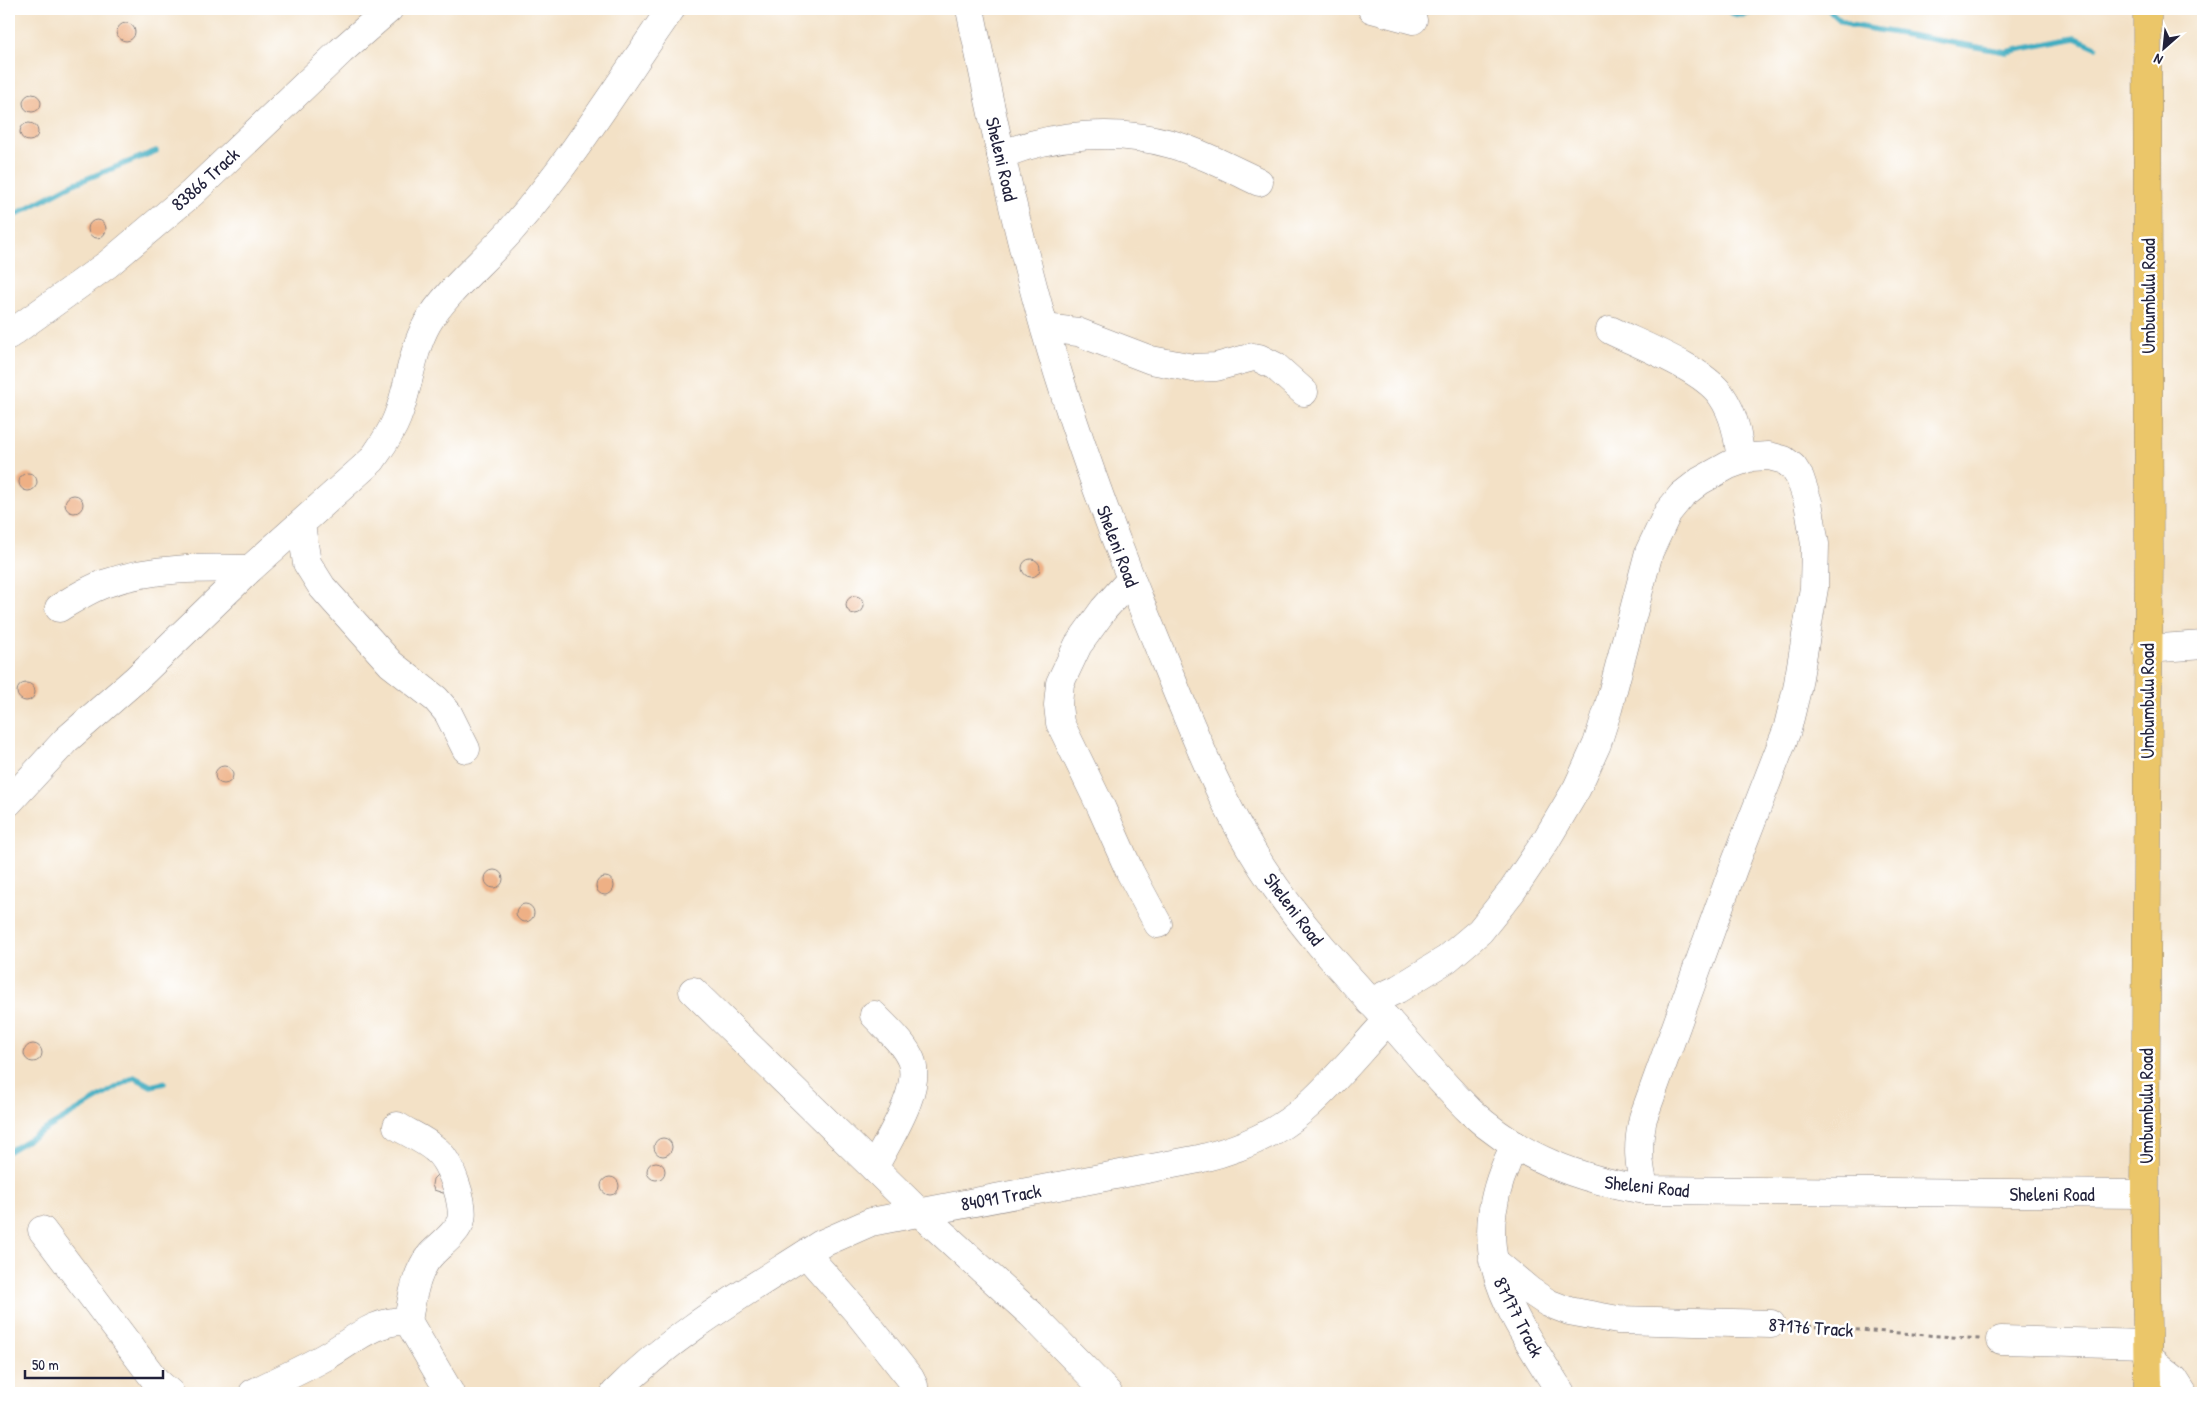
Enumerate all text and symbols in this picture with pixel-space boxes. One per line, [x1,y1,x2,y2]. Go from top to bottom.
north arrow [2140,22,2190,72]
text: N [2150,50,2166,70]
street label: Sheleni Road [980,115,1024,204]
street label: 83866 Track [165,141,245,217]
street label: Umbumbulu Road [2135,238,2161,354]
street label: Sheleni Road [1091,502,1146,591]
street label: Umbumbulu Road [2134,643,2160,759]
street label: Sheleni Road [1258,867,1330,951]
street label: Umbumbulu Road [2133,1048,2159,1164]
street label: Sheleni Road [1603,1169,1691,1203]
street label: 84091 Track [959,1177,1043,1217]
street label: Sheleni Road [2009,1181,2095,1207]
street label: 87177 Track [1488,1273,1550,1362]
street label: 87176 Track [1768,1311,1854,1343]
scale bar [25,1347,162,1379]
text: 50 m [32,1354,59,1375]

